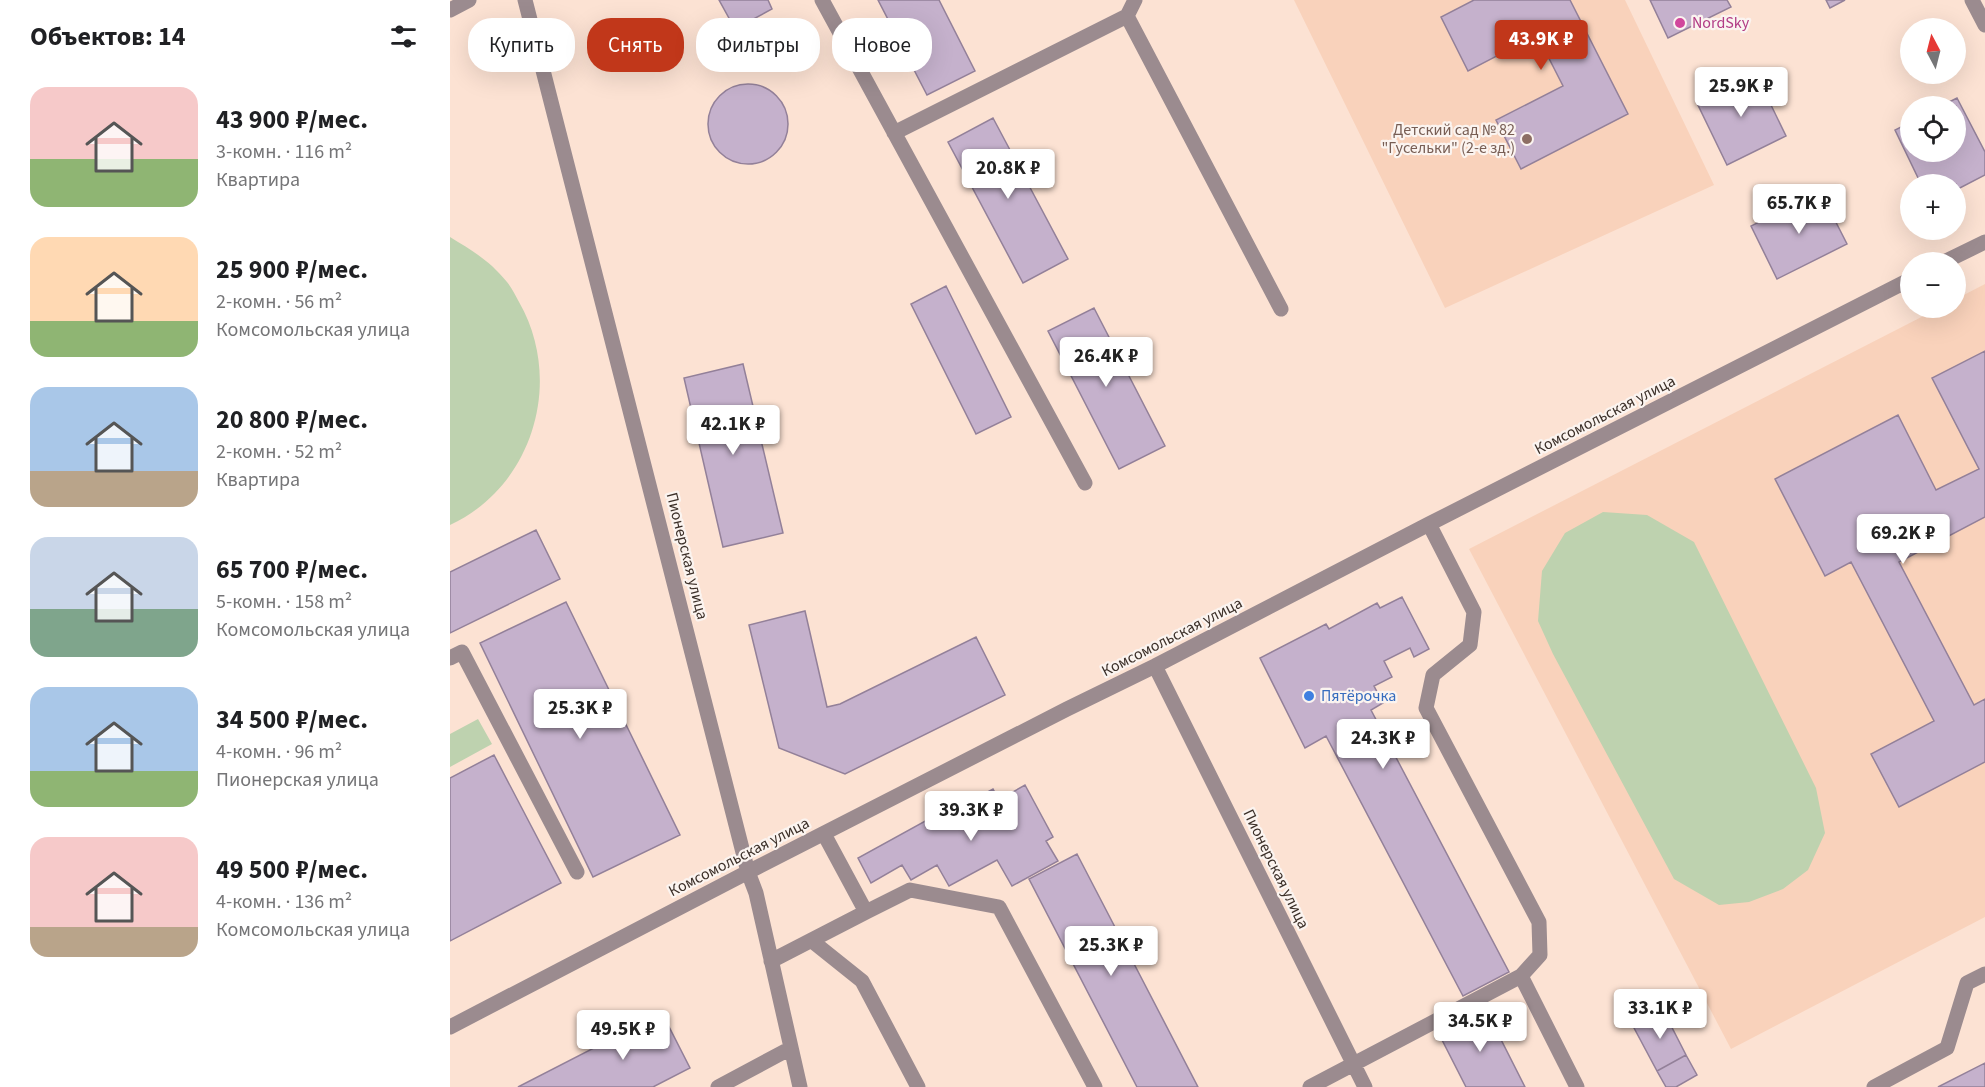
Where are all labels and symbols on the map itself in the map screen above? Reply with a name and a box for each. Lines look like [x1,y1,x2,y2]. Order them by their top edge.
place label: NordSky [1692,12,1750,34]
marker: NordSky [1673,16,1687,30]
north arrow [1900,18,1966,84]
pin: 43.9K ₽ [1486,20,1596,71]
pin: 25.9K ₽ [1686,67,1796,118]
place label: Детский сад № 82 "Гусельки" (2-е зд.) [1381,119,1515,159]
marker: Детский сад № 82 "Гусельки" (2-е зд.) [1520,132,1534,146]
pin: 20.8K ₽ [953,149,1063,200]
pin: 65.7K ₽ [1744,184,1854,235]
pin: 26.4K ₽ [1051,337,1161,388]
street label: Комсомольская улица [1531,370,1679,460]
pin: 42.1K ₽ [678,405,788,456]
street label: Пионерская улица [661,490,713,622]
pin: 69.2K ₽ [1848,514,1958,565]
street label: Комсомольская улица [1098,592,1246,682]
place label: Пятёрочка [1321,685,1396,707]
pin: 25.3K ₽ [525,689,635,740]
marker: Пятёрочка [1302,689,1316,703]
pin: 24.3K ₽ [1328,719,1438,770]
pin: 39.3K ₽ [916,791,1026,842]
street label: Пионерская улица [1238,806,1314,932]
street label: Комсомольская улица [665,812,813,902]
pin: 25.3K ₽ [1056,926,1166,977]
pin: 33.1K ₽ [1605,989,1715,1040]
pin: 34.5K ₽ [1425,1002,1535,1053]
pin: 49.5K ₽ [568,1010,678,1061]

